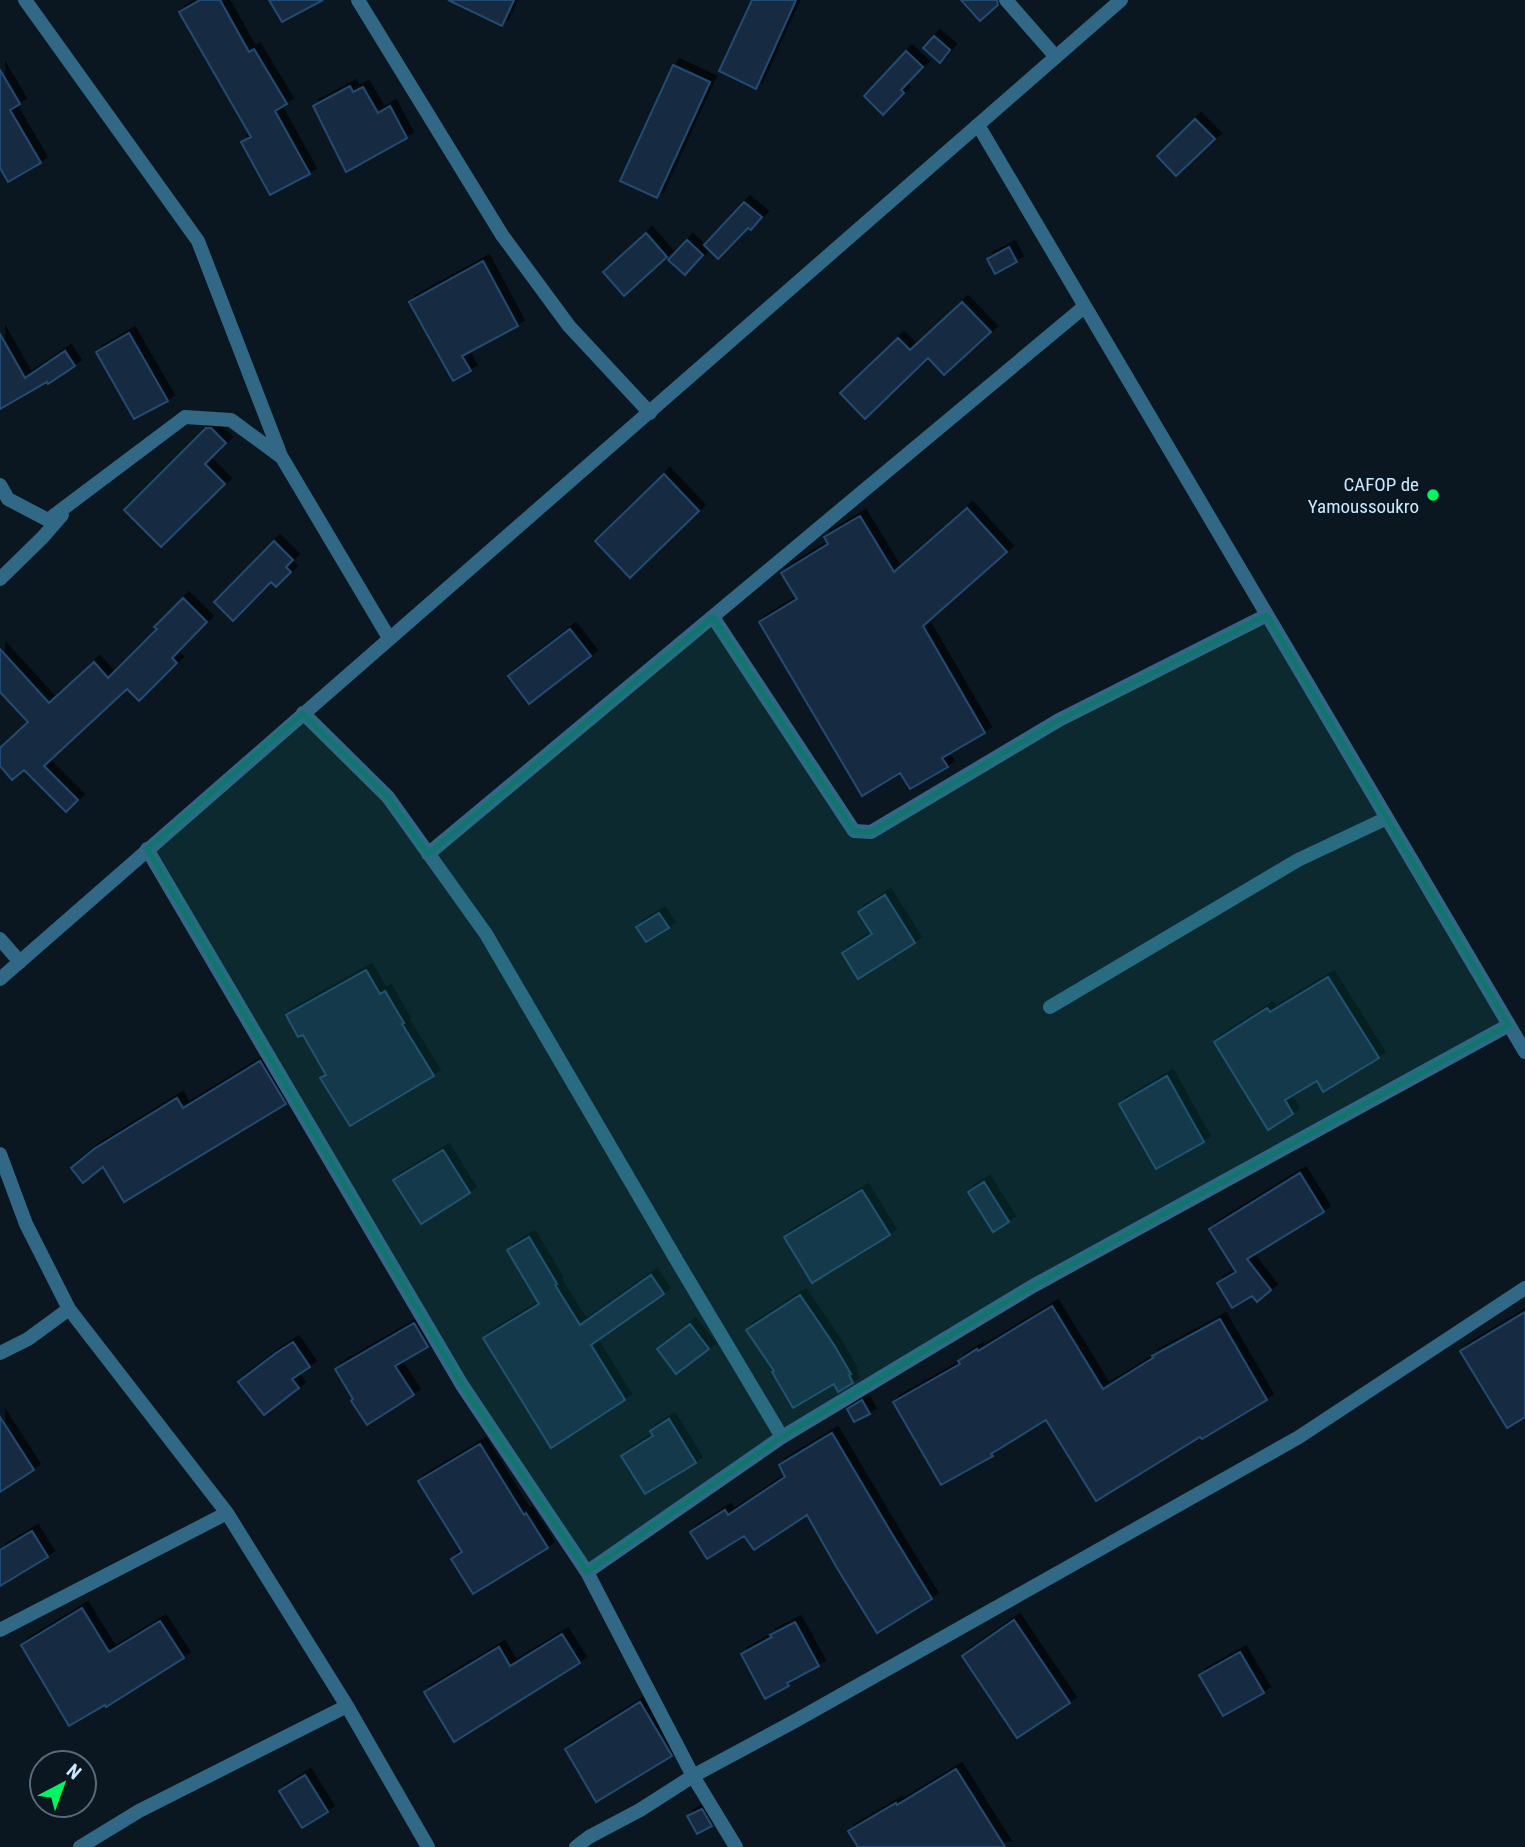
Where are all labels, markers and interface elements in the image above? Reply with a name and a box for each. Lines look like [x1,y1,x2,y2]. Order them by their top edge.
place label: CAFOP de Yamoussoukro [1308,473,1419,518]
marker: CAFOP de Yamoussoukro [1425,487,1441,503]
north arrow [28,1749,98,1819]
text: N [62,1759,86,1784]

